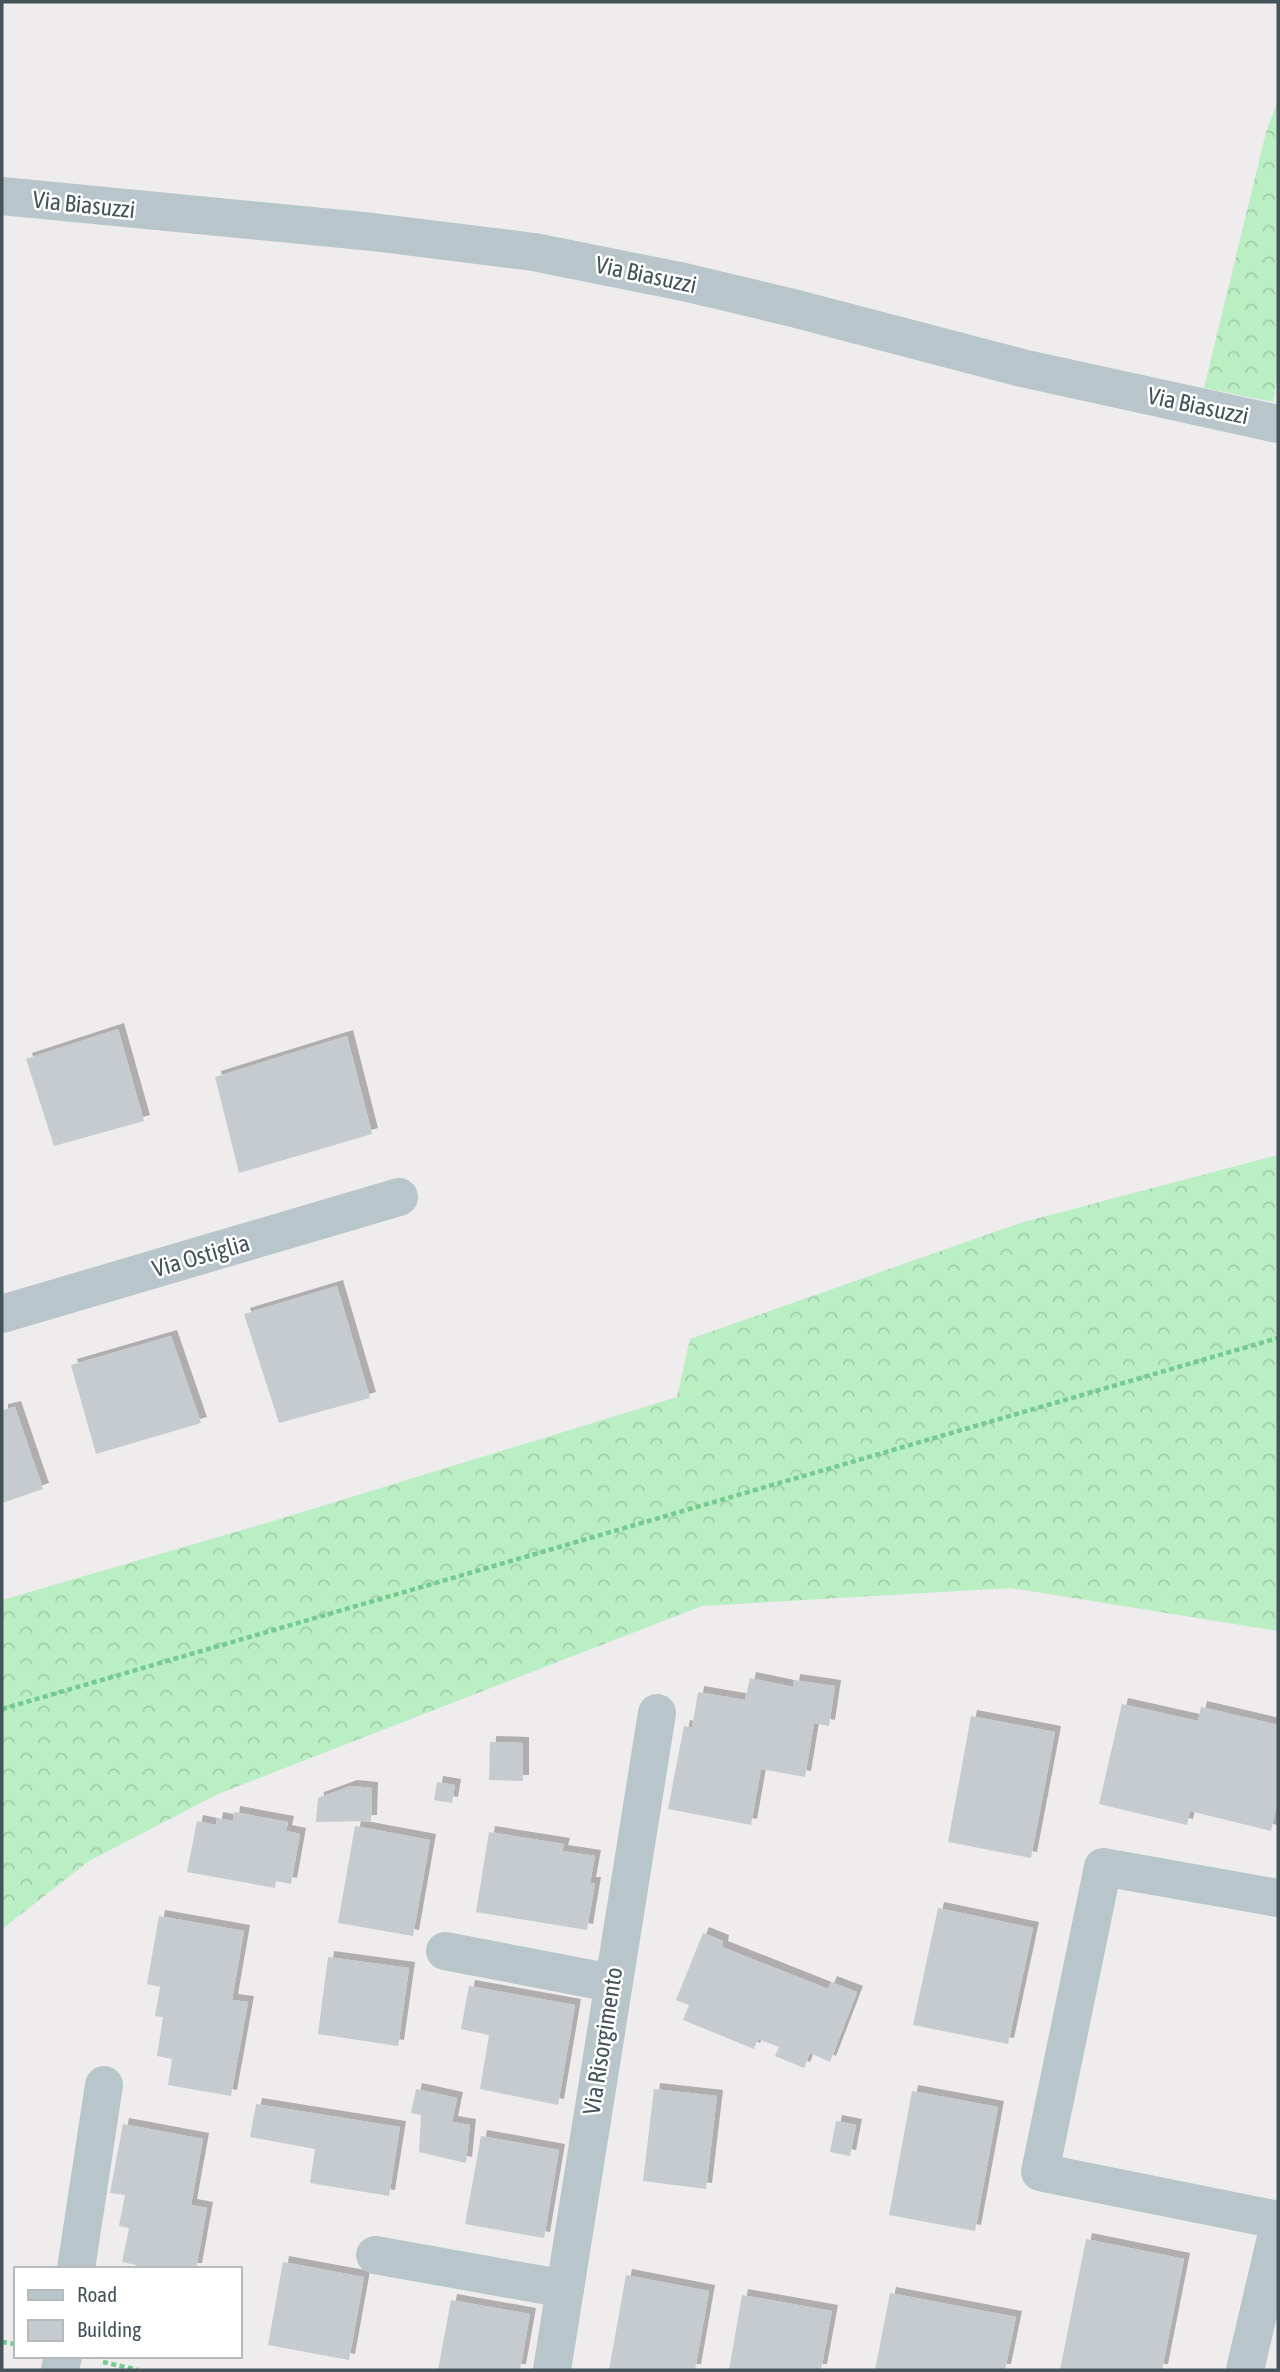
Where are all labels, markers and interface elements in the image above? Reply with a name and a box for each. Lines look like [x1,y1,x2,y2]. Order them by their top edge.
street label: Via Biasuzzi [32,186,137,223]
street label: Via Biasuzzi [593,251,699,298]
street label: Via Biasuzzi [1145,382,1251,429]
street label: Via Ostiglia [149,1229,253,1282]
street label: Via Risorgimento [578,1965,627,2117]
legend [14,2267,242,2358]
text: Road [77,2282,117,2306]
text: Building [77,2317,141,2341]

